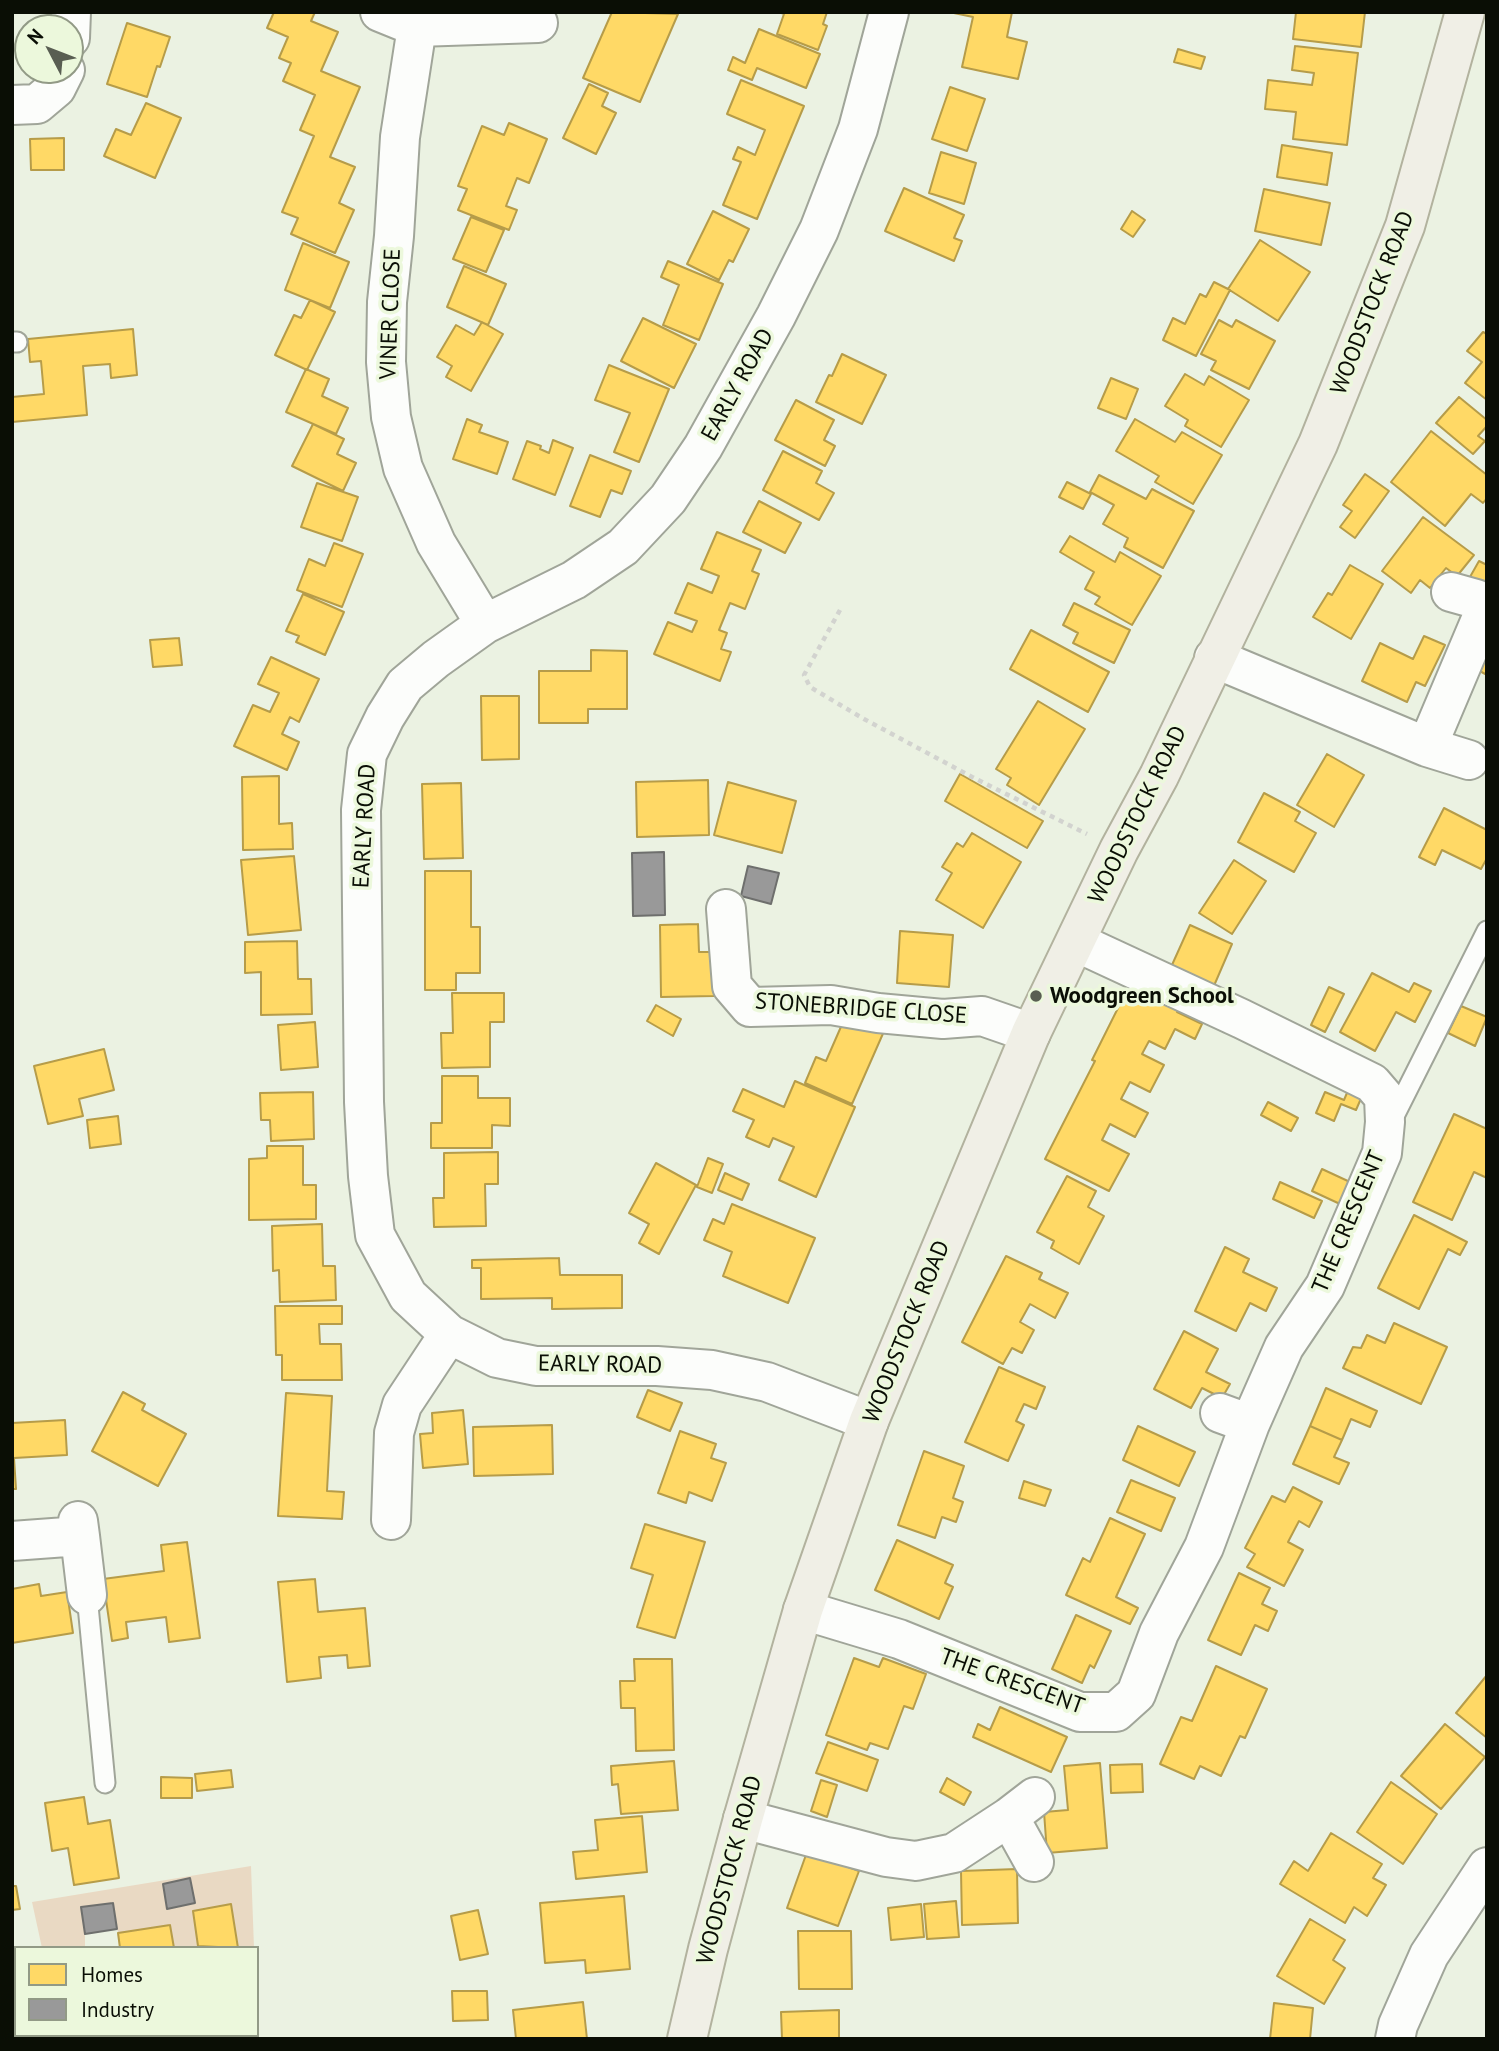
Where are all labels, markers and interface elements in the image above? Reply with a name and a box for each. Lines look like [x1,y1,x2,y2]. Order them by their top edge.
north arrow [14,14,84,84]
text: N [22,24,48,49]
street label: WOODSTOCK ROAD [1325,207,1421,399]
street label: VINER CLOSE [375,248,407,380]
street label: EARLY ROAD [696,324,780,446]
street label: WOODSTOCK ROAD [1083,722,1193,908]
street label: EARLY ROAD [348,763,382,889]
place label: Woodgreen School [1050,982,1234,1010]
street label: STONEBRIDGE CLOSE [754,988,968,1030]
marker: Woodgreen School [1028,988,1044,1004]
street label: THE CRESCENT [1307,1147,1391,1297]
street label: WOODSTOCK ROAD [858,1237,956,1427]
street label: EARLY ROAD [538,1350,662,1380]
street label: THE CRESCENT [936,1643,1088,1721]
street label: WOODSTOCK ROAD [692,1773,768,1967]
legend [14,1946,259,2037]
text: Homes [81,1961,143,1988]
text: Industry [81,1996,154,2023]

